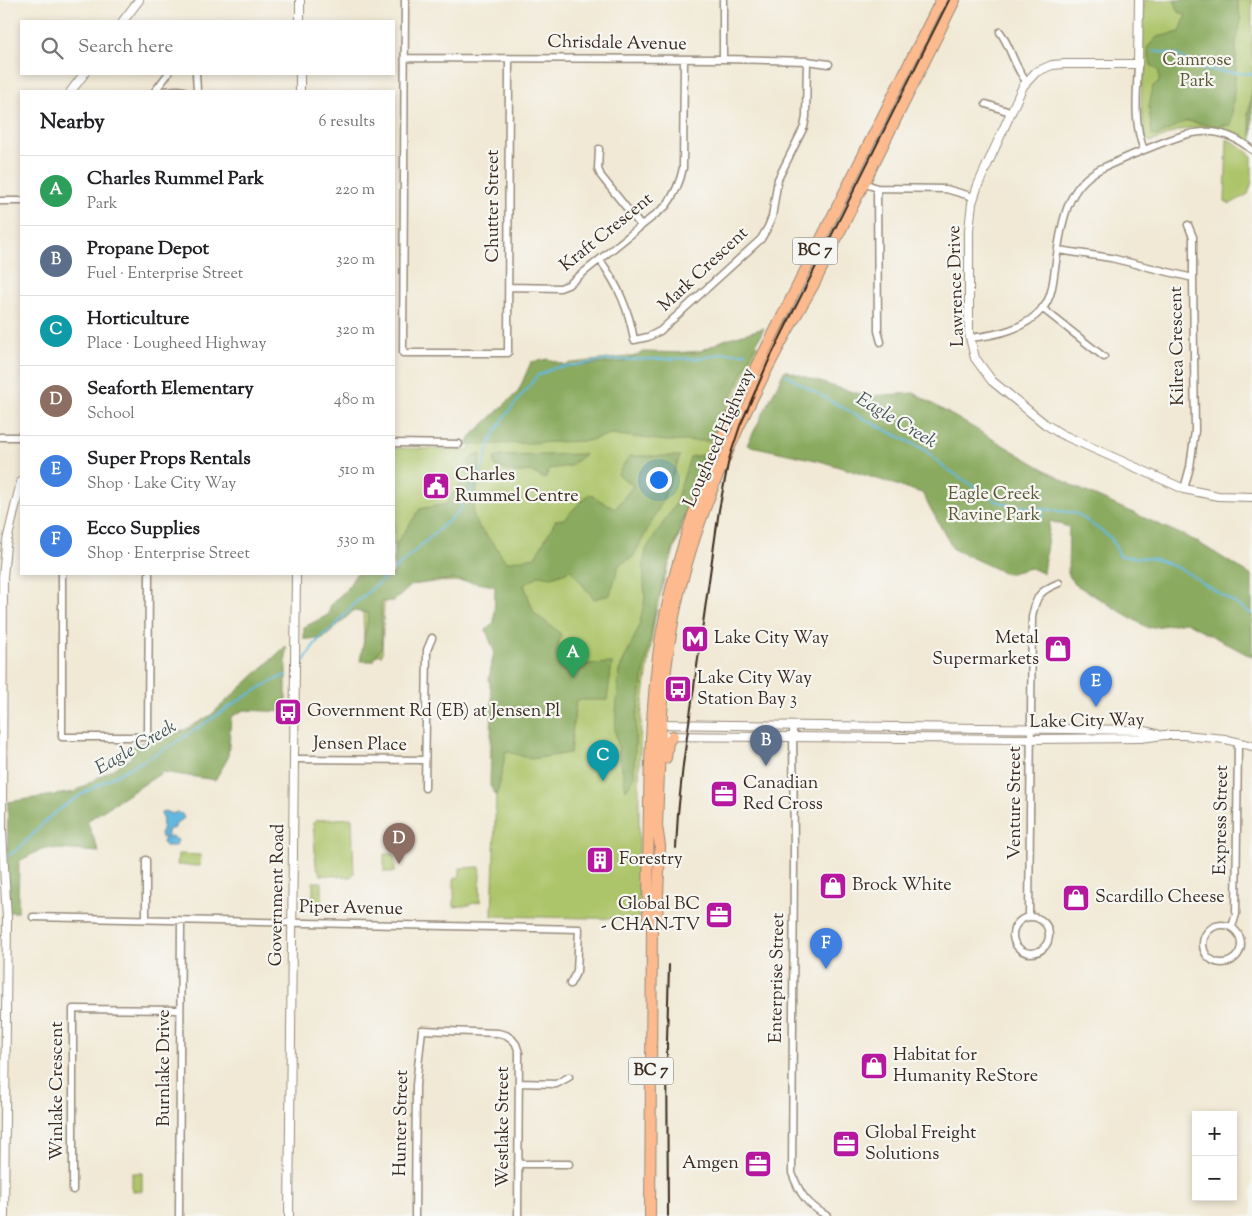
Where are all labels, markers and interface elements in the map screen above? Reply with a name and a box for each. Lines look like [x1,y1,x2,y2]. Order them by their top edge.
search box [20,20,395,75]
street label: Chrisdale Avenue [547,30,687,58]
icon: search [38,34,66,62]
text: Search here [78,34,173,61]
park label: Camrose Park [1162,48,1232,95]
text: Nearby [40,108,105,138]
text: 6 results [319,111,375,134]
street label: Chutter Street [481,149,507,263]
text: Charles Rummel Park [87,166,264,193]
text: A [50,179,63,202]
text: 220 m [335,179,375,202]
street label: Kraft Crescent [555,187,659,279]
text: Park [87,193,118,216]
street label: Mark Crescent [653,221,755,319]
street label: Lawrence Drive [942,225,972,347]
text: Propane Depot [87,236,209,263]
road number: BC 7 [792,238,838,264]
text: B [51,249,61,272]
text: 320 m [336,249,375,272]
text: Fuel · Enterprise Street [87,263,243,286]
street label: Kilrea Crescent [1164,286,1192,406]
text: Horticulture [87,306,189,333]
text: C [50,319,62,342]
text: 320 m [336,319,375,342]
text: Place · Lougheed Highway [87,333,266,356]
street label: Lougheed Highway [678,364,762,512]
text: Seaforth Elementary [87,376,254,403]
water label: Eagle Creek [850,386,942,456]
text: D [50,389,62,412]
text: 480 m [334,389,375,412]
text: School [87,403,135,426]
text: Super Props Rentals [87,446,251,473]
text: E [51,459,61,482]
text: 510 m [339,459,375,482]
place label: Charles Rummel Centre [455,463,579,510]
your location [646,467,672,493]
public building icon: Charles Rummel Centre [421,471,451,501]
text: Shop · Lake City Way [87,473,236,496]
park label: Eagle Creek Ravine Park [948,482,1040,529]
text: Ecco Supplies [87,516,200,543]
text: F [52,529,60,552]
text: 530 m [338,529,375,552]
text: Shop · Enterprise Street [87,543,250,566]
metro station icon: Lake City Way [680,624,710,654]
place label: Lake City Way [714,626,829,652]
place label: Metal Supermarkets [932,626,1039,673]
shop icon: Metal Supermarkets [1043,634,1073,664]
pin: A [557,637,589,678]
place label: Lake City Way Station Bay 3 [697,666,812,713]
pin: E [1080,666,1112,707]
bus stop icon: Lake City Way Station Bay 3 [663,674,693,704]
bus stop icon: Government Rd (EB) at Jensen Pl [273,697,303,727]
place label: Government Rd (EB) at Jensen Pl [307,699,560,725]
street label: Lake City Way [1029,708,1145,736]
water label: Eagle Creek [90,714,182,782]
pin: B [750,725,782,766]
street label: Jensen Place [312,731,407,759]
pin: C [587,740,619,781]
street label: Venture Street [1003,746,1029,860]
street label: Express Street [1208,765,1236,875]
place label: Canadian Red Cross [743,771,823,818]
office icon: Canadian Red Cross [709,779,739,809]
street label: Government Road [264,823,292,967]
pin: D [383,823,415,864]
building icon: Forestry [585,845,615,875]
place label: Forestry [619,847,683,873]
shop icon: Brock White [818,871,848,901]
place label: Brock White [852,873,952,899]
shop icon: Scardillo Cheese [1061,883,1091,913]
place label: Scardillo Cheese [1095,885,1225,911]
place label: Global BC - CHAN-TV [601,892,700,939]
street label: Piper Avenue [299,895,403,923]
office icon: Global BC - CHAN-TV [704,900,734,930]
street label: Enterprise Street [764,913,792,1043]
pin: F [810,928,842,969]
street label: Burnlake Drive [152,1009,178,1127]
street label: Winlake Crescent [45,1021,71,1161]
place label: Habitat for Humanity ReStore [893,1043,1038,1090]
shop icon: Habitat for Humanity ReStore [859,1051,889,1081]
road number: BC 7 [628,1058,674,1084]
street label: Westlake Street [491,1066,517,1188]
street label: Hunter Street [388,1069,416,1177]
map controls [1192,1111,1237,1201]
button: + [1192,1111,1237,1156]
place label: Global Freight Solutions [865,1121,976,1168]
office icon: Global Freight Solutions [831,1129,861,1159]
office icon: Amgen [743,1149,773,1179]
place label: Amgen [682,1151,739,1177]
button: − [1192,1156,1237,1201]

